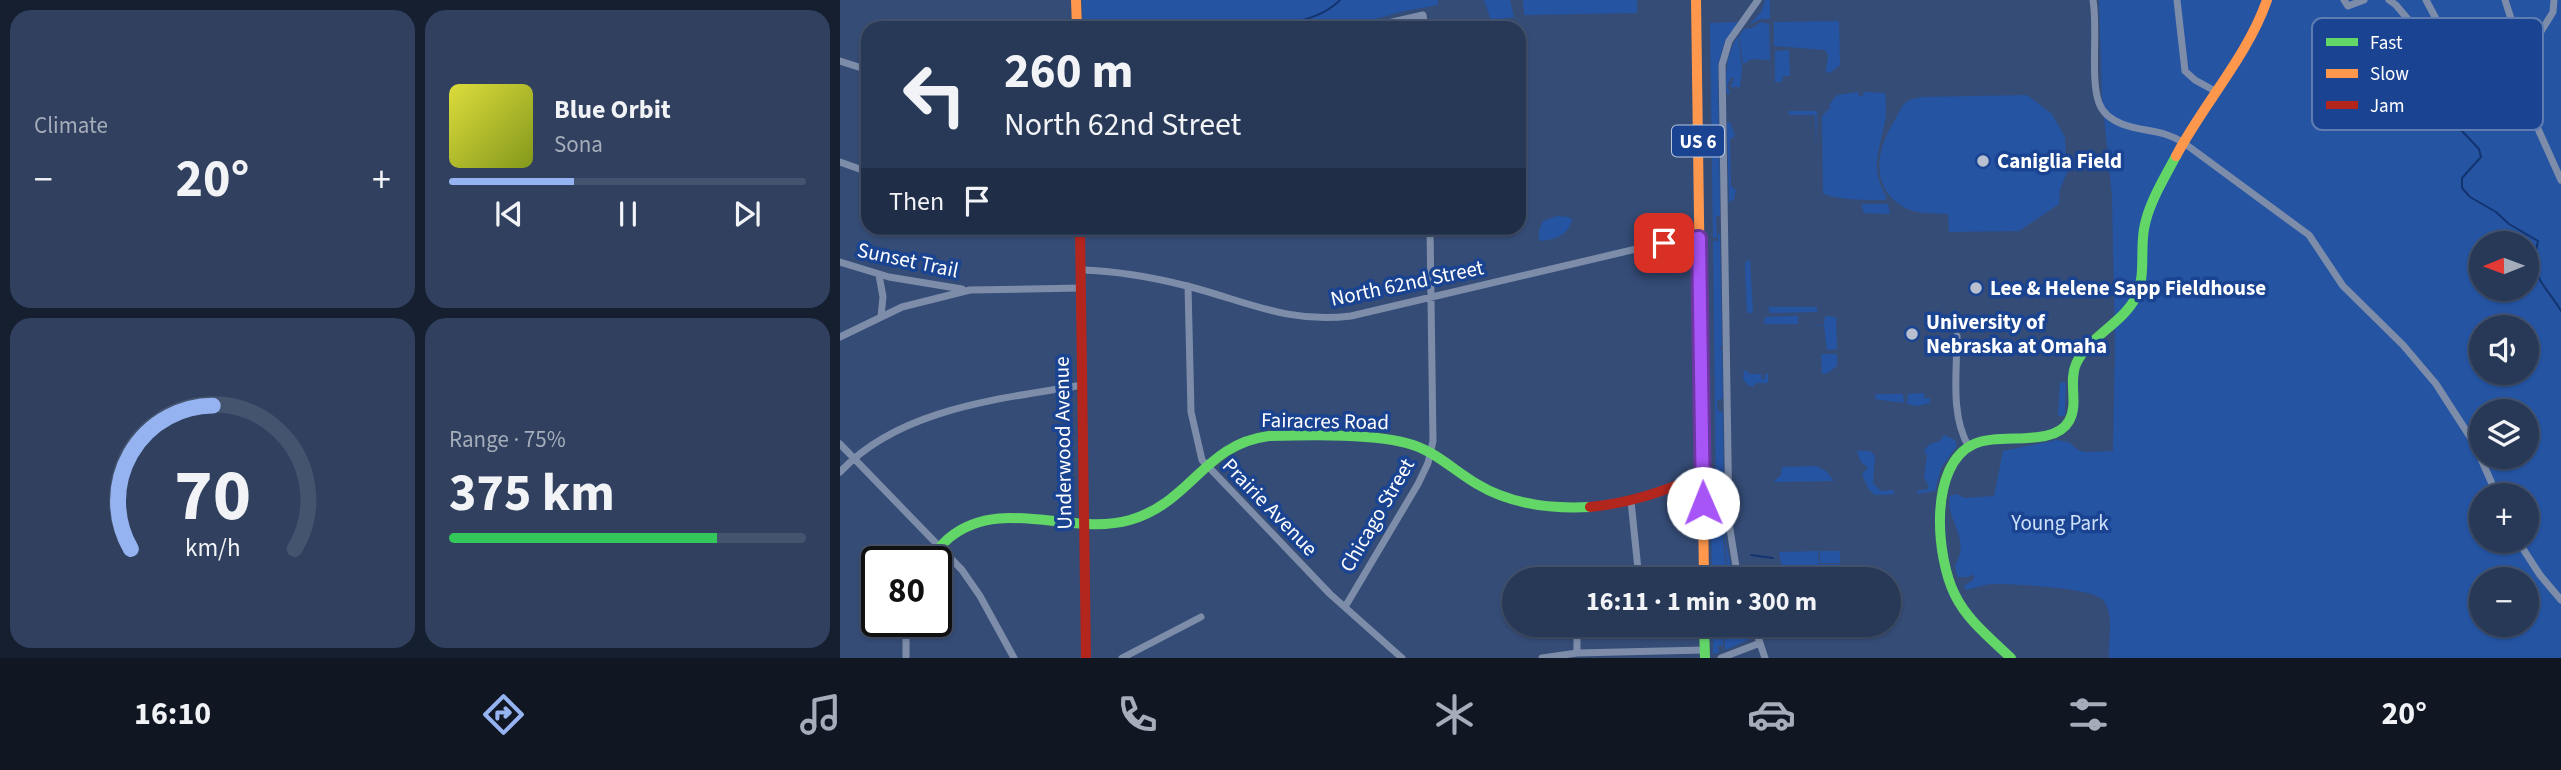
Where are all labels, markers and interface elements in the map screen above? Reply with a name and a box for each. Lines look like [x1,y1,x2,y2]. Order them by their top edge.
legend [2312,18,2543,130]
text: Fast [2370,30,2403,57]
text: 260 m [1004,37,1133,107]
icon: left [889,49,980,140]
text: Slow [2370,61,2409,88]
text: Blue Orbit [554,91,671,128]
text: Jam [2370,93,2404,120]
text: North 62nd Street [1004,102,1241,148]
text: Climate [34,109,108,142]
road number: US 6 [1672,125,1724,156]
text: Sona [554,128,603,161]
text: 20° [176,143,249,217]
place label: Caniglia Field [1997,146,2122,176]
text: − [34,153,53,207]
text: + [372,153,391,207]
marker: Caniglia Field [1975,153,1991,169]
icon: arrive [958,182,996,220]
text: Then [889,183,944,220]
icon: previous [490,195,528,233]
icon: pause [609,195,647,233]
icon: next [728,195,766,233]
pin [1634,213,1694,273]
icon: arrive [1645,224,1683,262]
north arrow [2469,231,2539,301]
map controls [2469,231,2539,637]
street label: Sunset Trail [855,235,961,285]
street label: North 62nd Street [1328,252,1486,314]
place label: Lee & Helene Sapp Fieldhouse [1990,273,2266,303]
marker: Lee & Helene Sapp Fieldhouse [1968,280,1984,296]
place label: University of Nebraska at Omaha [1926,307,2107,361]
button: sound [2469,315,2539,385]
marker: University of Nebraska at Omaha [1904,326,1920,342]
street label: Underwood Avenue [1046,356,1080,530]
button: layers [2469,399,2539,469]
street label: Fairacres Road [1261,405,1389,437]
text: Range · 75% [449,423,566,456]
text: 70 [174,444,251,548]
street label: Prairie Avenue [1215,451,1325,563]
street label: Chicago Street [1332,452,1422,578]
text: 375 km [449,457,615,531]
position arrow [1666,466,1740,540]
button: + [2469,483,2539,553]
park label: Young Park [2010,508,2109,538]
text: km/h [185,530,240,566]
speed limit sign: 80 [861,546,952,637]
button: − [2469,567,2539,637]
text: 16:11 · 1 min · 300 m [1586,583,1817,620]
icon: directions [479,690,528,739]
icon: music [796,690,845,739]
icon: phone [1113,690,1162,739]
icon: climate [1430,690,1479,739]
icon: car [1747,690,1796,739]
icon: filters [2064,690,2113,739]
text: 16:10 [134,691,211,737]
text: 20° [2381,691,2427,737]

